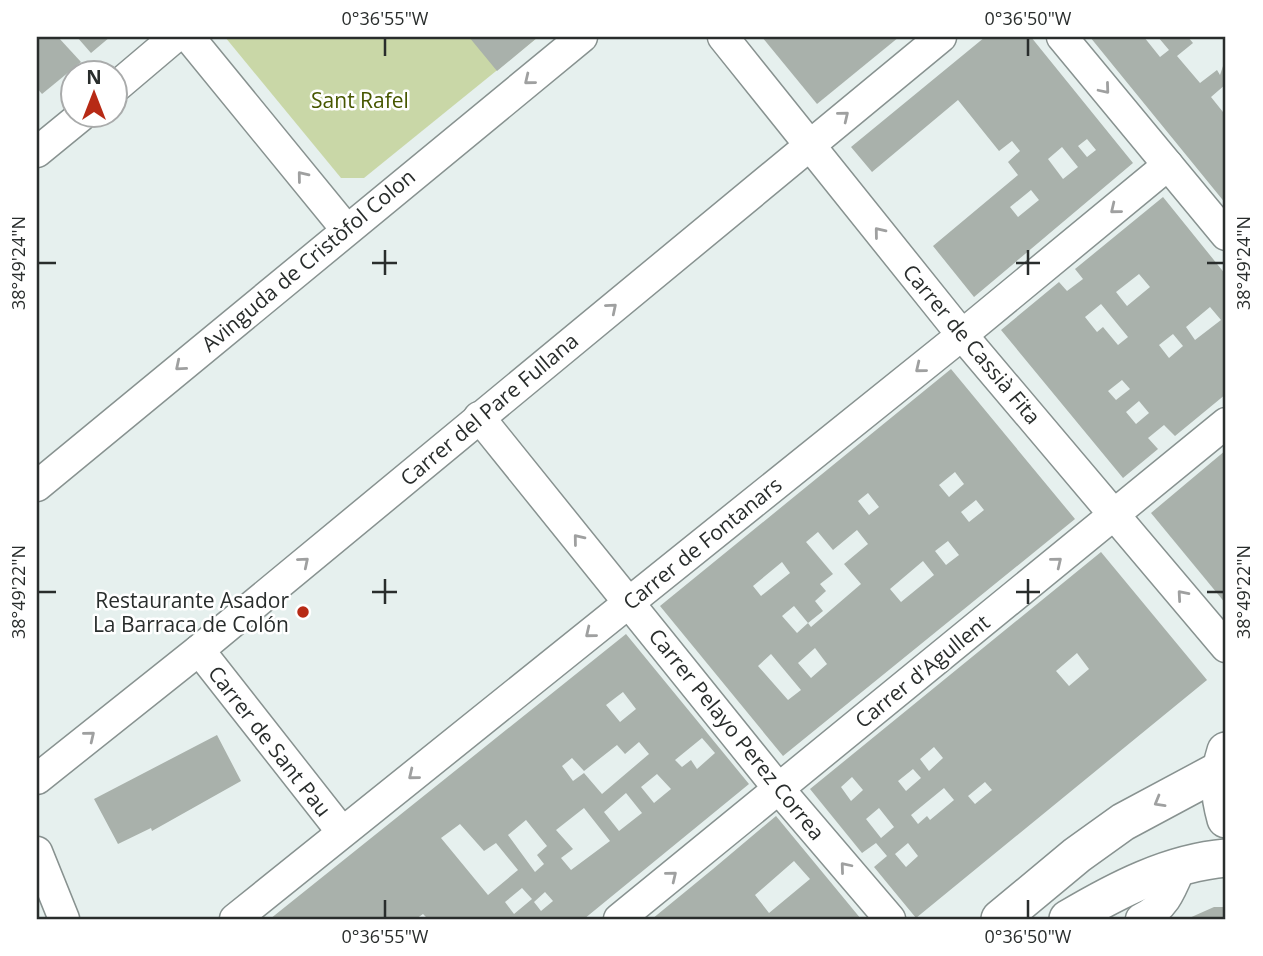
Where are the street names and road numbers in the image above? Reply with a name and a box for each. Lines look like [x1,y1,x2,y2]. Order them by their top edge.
street label: Avinguda de Cristòfol Colon [195,162,421,358]
street label: Carrer de Cassià Fita [897,258,1047,430]
street label: Carrer del Pare Fullana [394,326,584,492]
street label: Carrer de Fontanars [617,470,787,616]
street label: Carrer d'Agullent [849,608,995,734]
street label: Carrer Pelayo Perez Correa [643,622,831,846]
street label: Carrer de Sant Pau [202,660,338,822]

